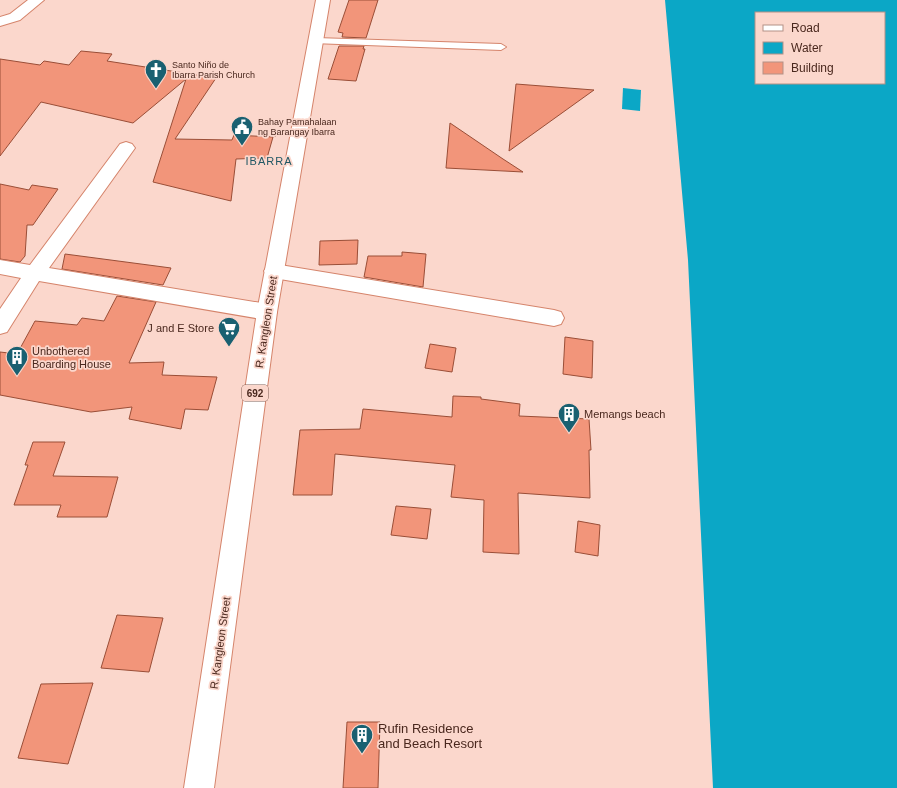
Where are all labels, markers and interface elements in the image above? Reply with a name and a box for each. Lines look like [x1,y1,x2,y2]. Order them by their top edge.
legend [755,12,885,84]
text: Road [791,21,820,35]
text: Water [791,41,823,55]
church icon: Santo Niño de Ibarra Parish Church [143,57,169,90]
place label: Santo Niño de Ibarra Parish Church [172,60,255,80]
text: Building [791,61,834,75]
public building icon: Bahay Pamahalaan ng Barangay Ibarra [229,114,255,147]
place label: Bahay Pamahalaan ng Barangay Ibarra [258,117,337,137]
district label: IBARRA [246,155,292,167]
street label: R. Kangleon Street [253,275,279,369]
supermarket icon: J and E Store [216,315,242,348]
place label: J and E Store [147,322,214,334]
building icon: Unbothered Boarding House [4,344,30,377]
place label: Unbothered Boarding House [32,345,111,370]
road number: 692 [242,385,268,401]
building icon: Memangs beach [556,401,582,434]
place label: Memangs beach [584,408,665,420]
street label: R. Kangleon Street [208,596,232,690]
place label: Rufin Residence and Beach Resort [378,721,482,751]
building icon: Rufin Residence and Beach Resort [349,722,375,755]

